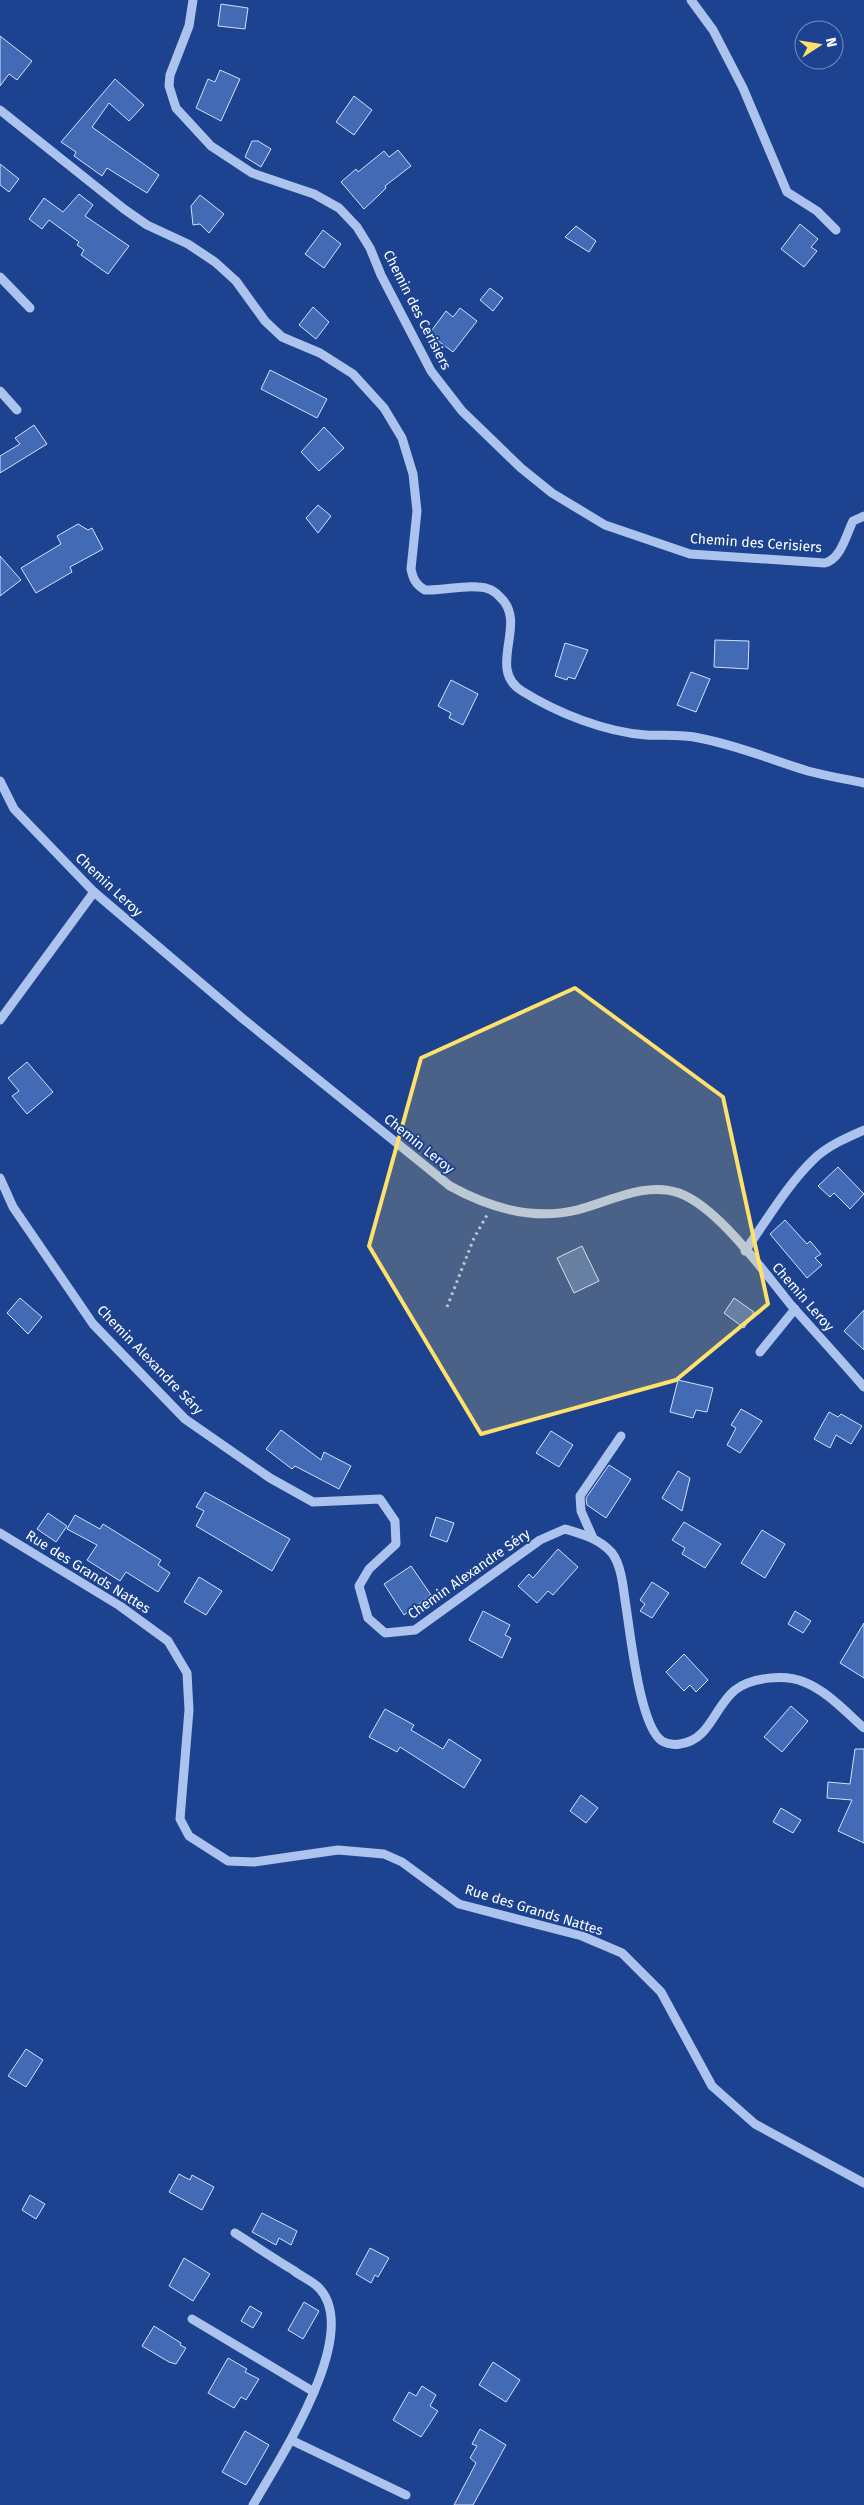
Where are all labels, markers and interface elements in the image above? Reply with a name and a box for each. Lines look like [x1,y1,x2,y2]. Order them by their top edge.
north arrow [794,20,844,70]
text: N [822,36,841,49]
street label: Chemin des Cerisiers [379,247,455,373]
street label: Chemin des Cerisiers [690,530,823,556]
street label: Chemin Leroy [72,850,146,920]
street label: Chemin Leroy [380,1110,458,1178]
street label: Chemin Leroy [768,1259,838,1335]
street label: Chemin Alexandre Séry [93,1302,207,1418]
street label: Chemin Alexandre Séry [404,1525,534,1623]
street label: Rue des Grands Nattes [23,1527,154,1618]
street label: Rue des Grands Nattes [463,1881,606,1939]

